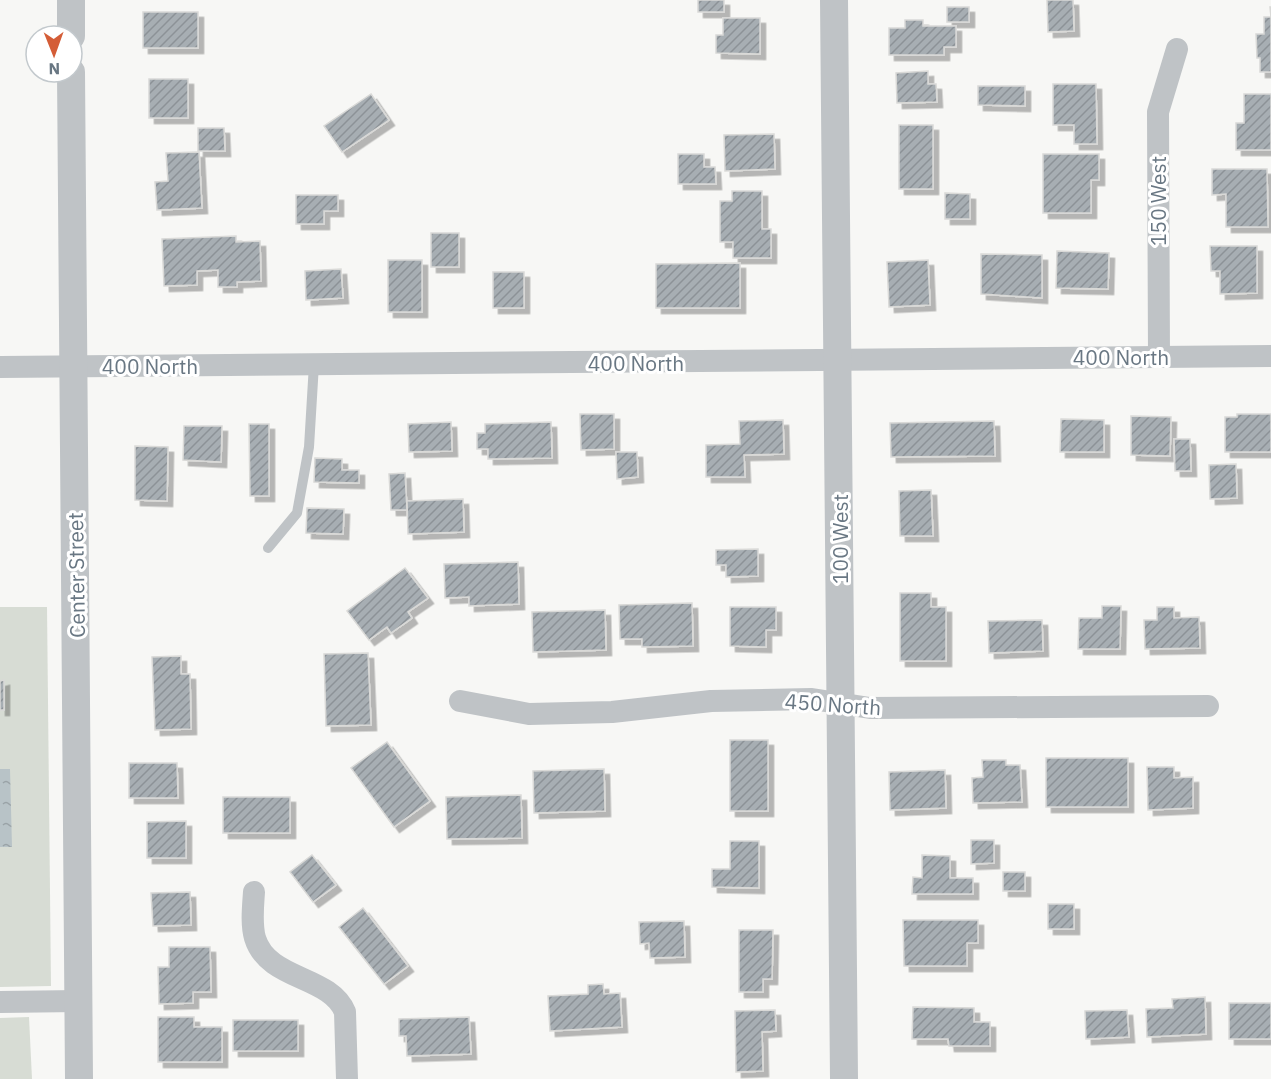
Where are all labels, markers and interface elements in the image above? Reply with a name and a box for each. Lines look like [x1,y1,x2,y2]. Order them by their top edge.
north arrow [24,24,84,84]
text: N [48,59,60,79]
street label: 150 West [1144,156,1172,246]
street label: 400 North [1073,343,1169,371]
street label: 400 North [588,349,684,377]
street label: 400 North [102,352,198,380]
street label: 100 West [826,494,854,584]
street label: Center Street [61,512,91,638]
street label: 450 North [784,687,882,721]

